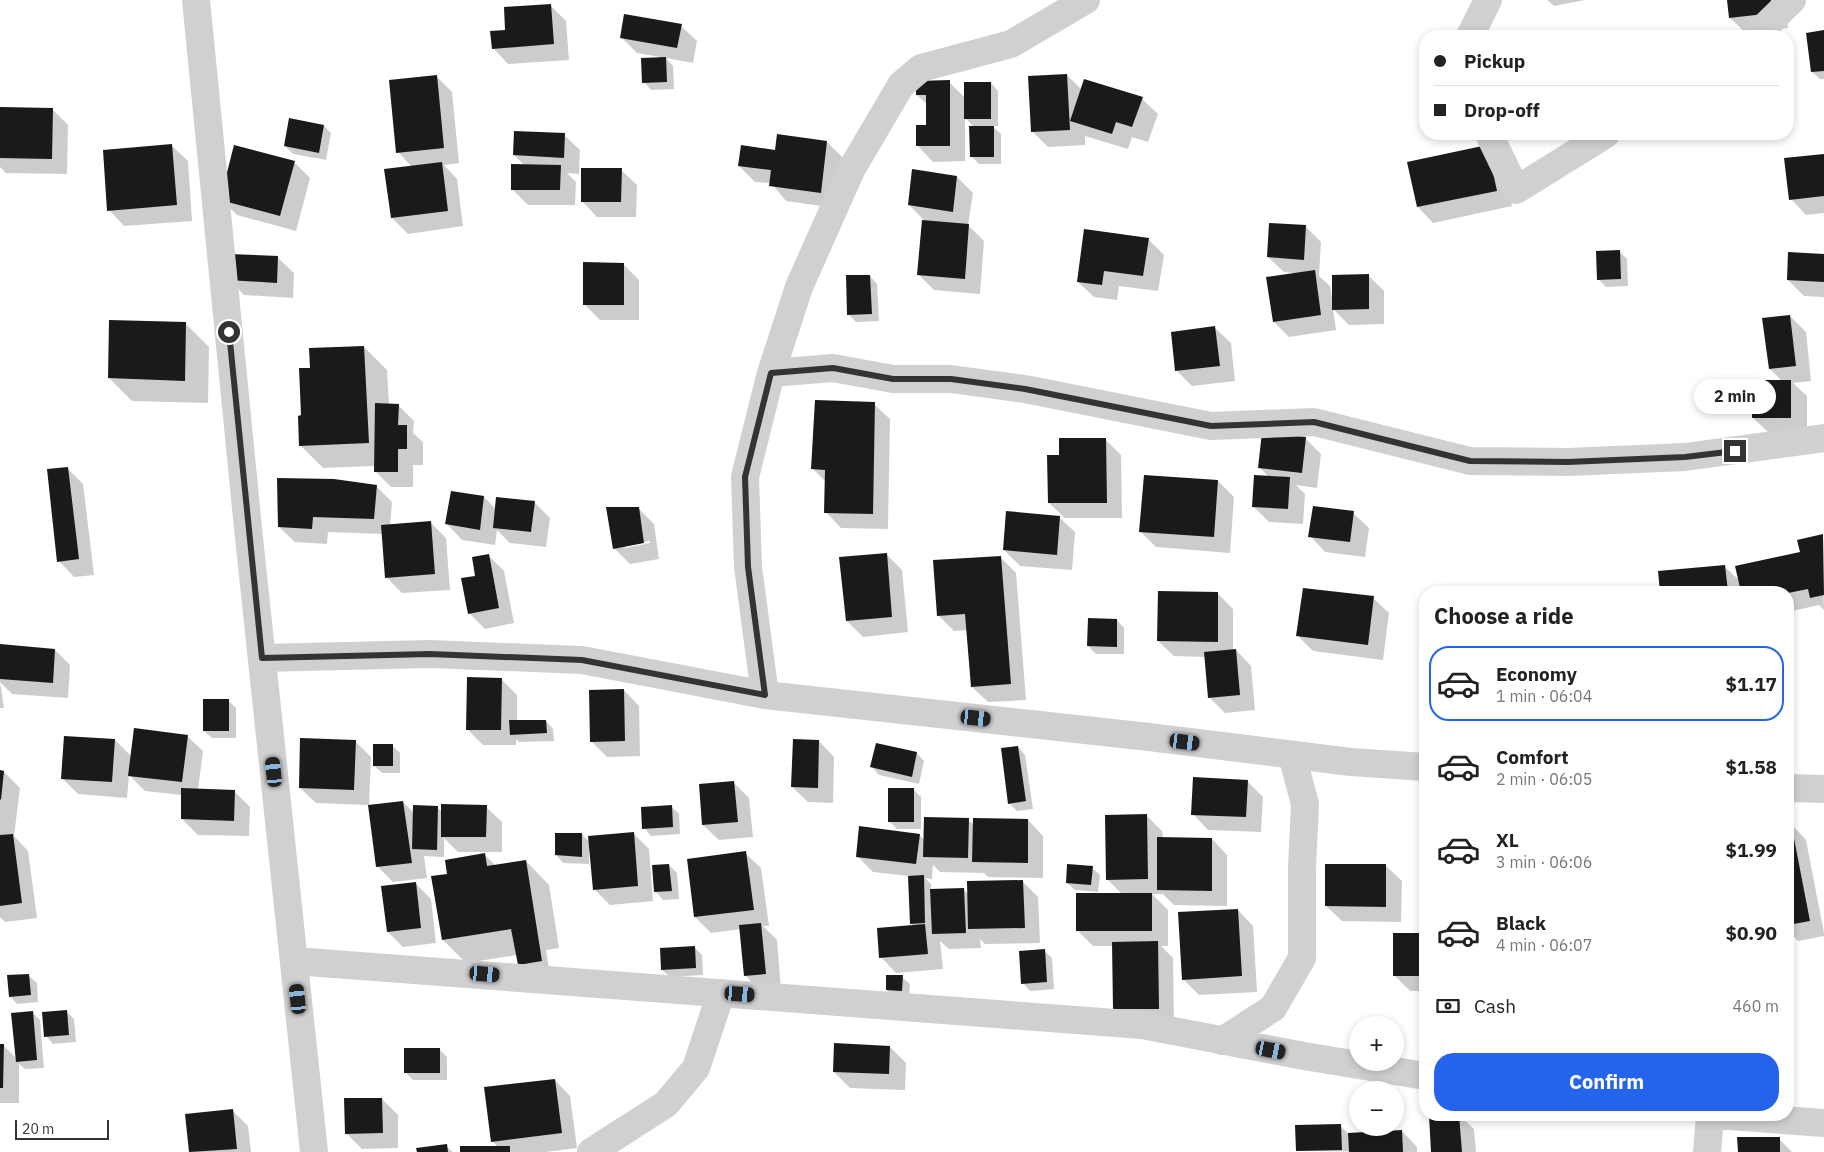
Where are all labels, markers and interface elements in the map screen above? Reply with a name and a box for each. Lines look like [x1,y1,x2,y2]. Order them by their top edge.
text: Pickup [1464,49,1525,73]
text: Drop-off [1464,98,1540,122]
route start [218,321,240,343]
callout: 2 min [1694,378,1776,414]
text: 2 min [1714,386,1756,406]
route end [1724,440,1746,462]
text: Choose a ride [1434,601,1574,630]
icon: car [1436,661,1481,706]
text: Economy [1496,662,1577,686]
text: $1.17 [1725,672,1777,696]
text: 1 min · 06:04 [1496,686,1592,706]
car [960,709,991,727]
car [1169,733,1200,751]
icon: car [1436,744,1481,789]
text: Comfort [1496,745,1569,769]
text: $1.58 [1725,755,1777,779]
car [264,756,283,788]
text: 2 min · 06:05 [1496,769,1592,789]
icon: car [1436,827,1481,872]
text: XL [1496,828,1519,852]
text: $1.99 [1725,838,1777,862]
text: 3 min · 06:06 [1496,852,1592,872]
icon: car [1436,910,1481,955]
text: Black [1496,911,1546,935]
text: $0.90 [1725,921,1777,945]
text: 4 min · 06:07 [1496,935,1592,955]
car [469,965,500,983]
car [288,983,307,1015]
car [724,985,755,1003]
icon: cash [1434,992,1462,1020]
text: Cash [1474,994,1516,1018]
text: 460 m [1732,996,1779,1016]
map controls [1349,1016,1404,1136]
button: + [1349,1016,1404,1071]
car [1254,1040,1287,1060]
button: Confirm [1434,1053,1779,1111]
button: − [1349,1081,1404,1136]
scale bar [15,1117,109,1140]
text: 20 m [22,1120,54,1138]

